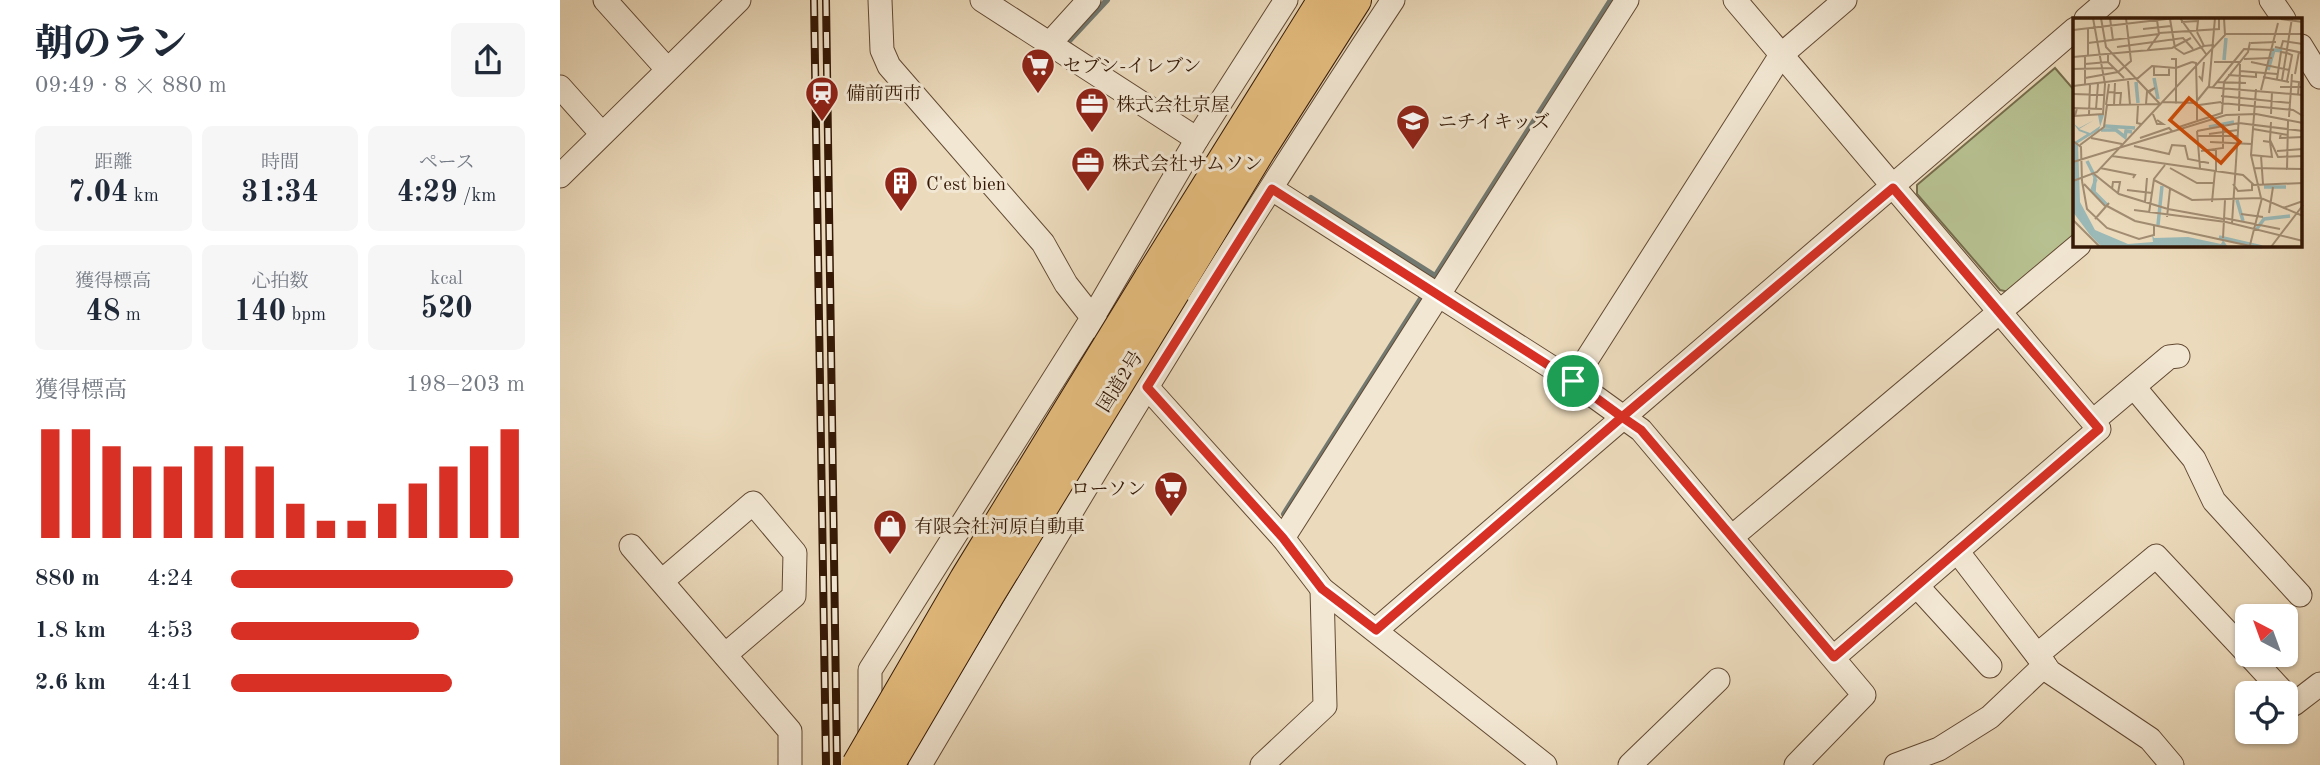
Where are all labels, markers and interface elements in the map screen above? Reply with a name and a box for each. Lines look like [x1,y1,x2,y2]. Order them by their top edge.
inset map [2073,18,2302,247]
button: share [451,23,525,97]
text: 朝のラン [35,27,187,65]
supermarket icon: セブン-イレブン [1019,46,1057,95]
place label: セブン-イレブン [1063,56,1202,77]
text: 09:49 · 8 × 880 m [35,74,227,97]
station icon: 備前西市 [803,74,841,123]
place label: 備前西市 [846,84,922,105]
office icon: 株式会社京屋 [1073,85,1111,134]
place label: 株式会社京屋 [1116,94,1230,116]
school or university icon: ニチイキッズ [1394,102,1432,151]
place label: ニチイキッズ [1438,112,1550,133]
office icon: 株式会社サムソン [1069,144,1107,193]
place label: 株式会社サムソン [1112,153,1263,175]
text: 距離 [94,154,132,173]
text: 時間 [261,154,299,173]
text: ペース [419,154,475,173]
building icon: C'est bien [882,164,920,213]
place label: C'est bien [926,176,1006,195]
text: 7.04 [68,178,128,208]
text: 31:34 [241,178,319,208]
text: 4:29 [397,178,458,208]
text: km [128,187,159,206]
text: /km [458,187,496,206]
text: kcal [430,270,463,289]
text: 獲得標高 [75,273,151,292]
text: 心拍数 [251,273,309,292]
text: 520 [421,294,473,324]
text: 48 [86,297,121,327]
text: 140 [234,297,286,327]
text: m [121,306,141,325]
text: bpm [286,306,326,325]
street label: 国道2号 [1093,347,1147,416]
pin [1543,351,1603,411]
icon: arrive [1554,362,1592,400]
text: 198–203 m [406,373,525,396]
text: 獲得標高 [35,379,127,402]
supermarket icon: ローソン [1152,469,1190,518]
place label: ローソン [1071,481,1146,500]
shop icon: 有限会社河原自動車 [871,507,909,556]
place label: 有限会社河原自動車 [914,516,1085,538]
text: 880 m [35,567,100,590]
text: 4:24 [147,567,193,590]
north arrow [2235,604,2298,667]
map controls [2235,604,2298,744]
text: 1.8 km [35,619,106,642]
text: 4:53 [147,619,193,642]
text: 2.6 km [35,671,106,694]
text: 4:41 [147,671,193,694]
button: locate [2235,681,2298,744]

